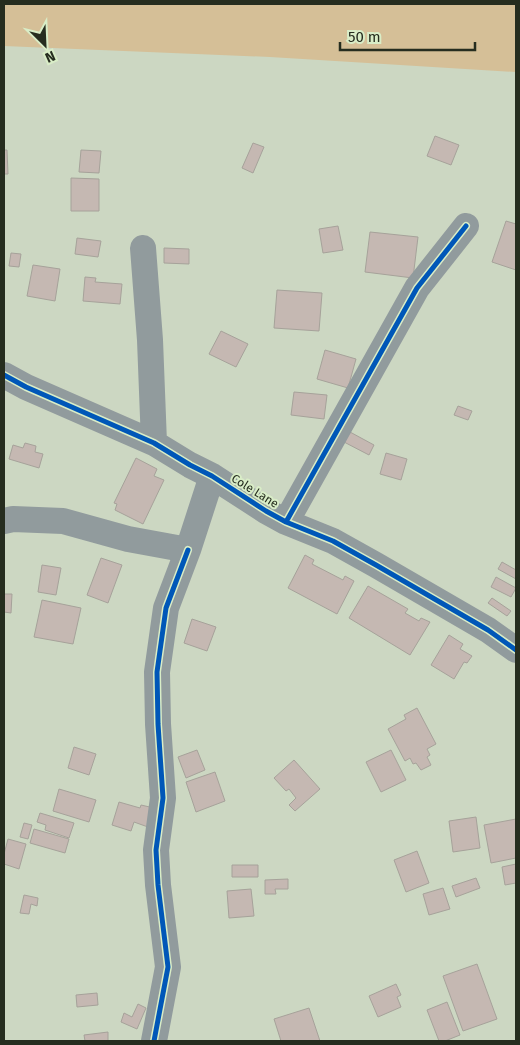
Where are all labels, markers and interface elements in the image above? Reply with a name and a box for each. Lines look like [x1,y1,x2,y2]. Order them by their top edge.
north arrow [20,20,70,70]
scale bar [340,20,475,52]
text: 50 m [348,28,381,46]
text: N [42,47,58,66]
street label: Cole Lane [229,471,281,511]

